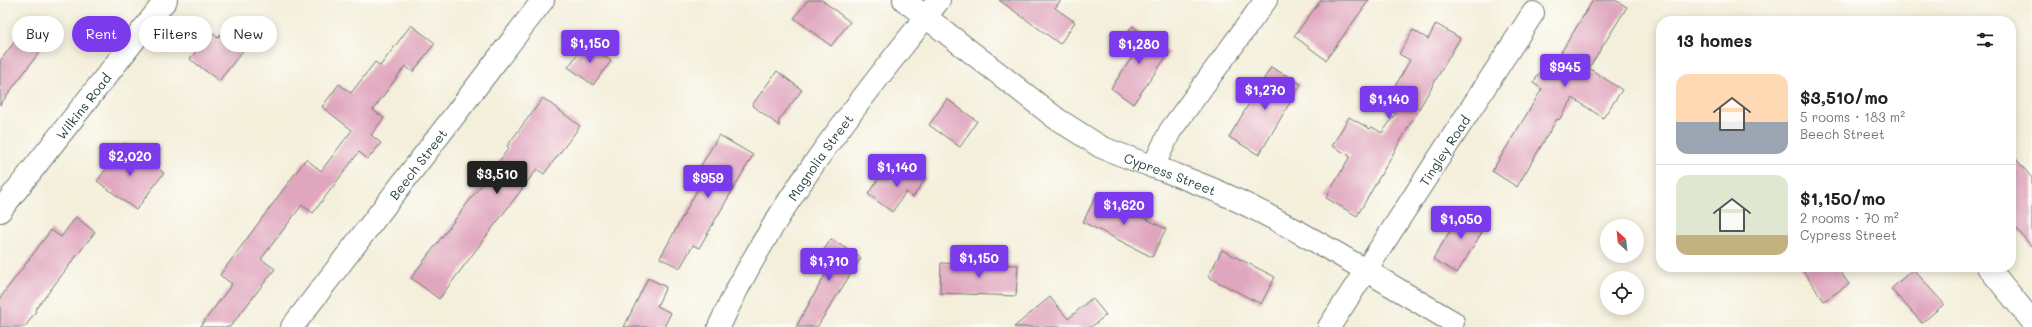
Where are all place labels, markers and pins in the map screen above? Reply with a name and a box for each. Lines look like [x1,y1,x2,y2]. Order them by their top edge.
pin: $1,150 [557,30,623,64]
pin: $1,280 [1106,31,1172,65]
pin: $945 [1541,54,1589,88]
pin: $1,270 [1232,77,1298,111]
pin: $1,140 [1356,86,1422,120]
pin: $2,020 [97,143,163,177]
pin: $1,140 [864,154,930,188]
pin: $3,510 [464,161,530,195]
pin: $959 [684,165,732,199]
pin: $1,620 [1091,192,1157,226]
pin: $1,050 [1428,206,1494,240]
pin: $1,150 [946,245,1012,279]
pin: $1,710 [796,248,862,282]

